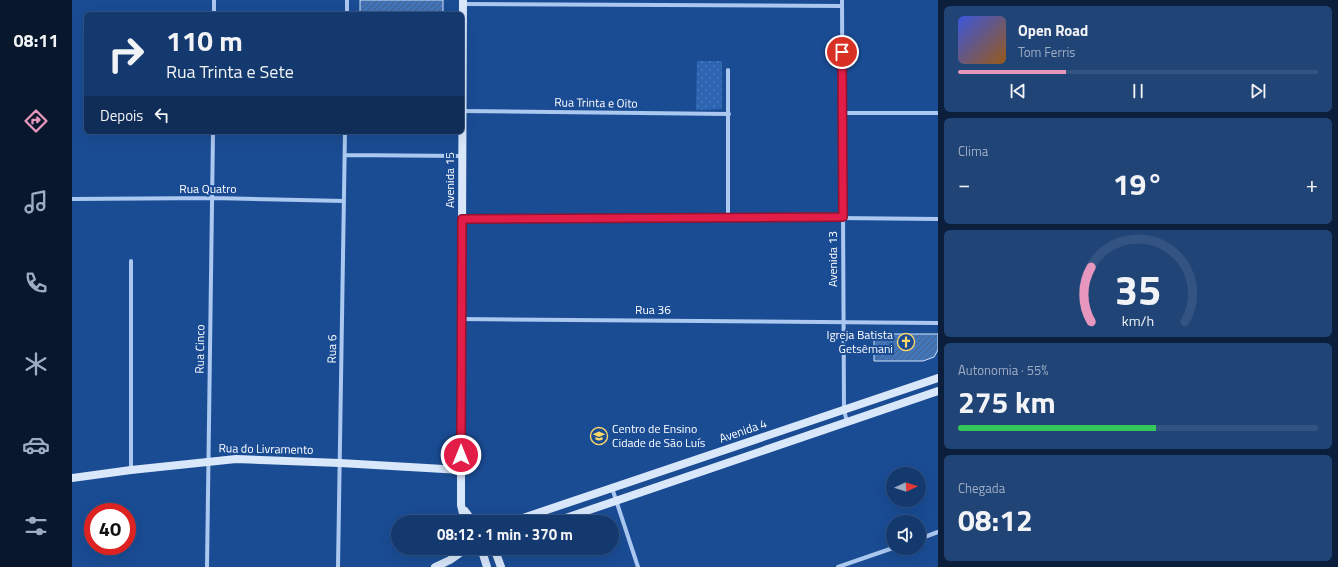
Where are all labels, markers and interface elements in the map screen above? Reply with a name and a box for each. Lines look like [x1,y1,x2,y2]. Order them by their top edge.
text: 110 m [166,19,243,62]
text: Open Road [1018,19,1088,42]
text: 08:11 [14,27,58,54]
icon: right [100,28,152,80]
pin [825,35,859,69]
icon: arrive [831,41,853,63]
text: Tom Ferris [1018,42,1075,62]
text: Rua Trinta e Sete [166,58,294,85]
icon: previous [1007,80,1029,102]
icon: pause [1127,80,1149,102]
icon: next [1247,80,1269,102]
street label: Rua Trinta e Oito [554,92,638,113]
text: Depois [100,104,143,127]
icon: left [151,104,173,126]
icon: directions [22,107,50,135]
text: Clima [958,141,988,161]
street label: Avenida 15 [440,152,459,208]
text: 19° [1113,161,1163,207]
text: − [958,167,970,201]
text: + [1306,167,1318,201]
street label: Rua Quatro [179,179,237,198]
icon: music [22,188,50,216]
street label: Avenida 13 [823,231,842,287]
text: 35 [1115,257,1161,320]
icon: phone [22,269,50,297]
street label: Rua 36 [635,300,671,319]
text: km/h [1122,309,1154,331]
street label: Rua Cinco [190,324,209,374]
place label: Igreja Batista Getsêmani [827,325,893,358]
church icon: Igreja Batista Getsêmani [896,332,916,352]
street label: Rua 6 [322,334,341,364]
icon: climate [22,350,50,378]
text: Autonomia · 55% [958,360,1049,380]
text: 275 km [958,379,1056,425]
street label: Avenida 4 [716,413,770,448]
place label: Centro de Ensino Cidade de São Luís [612,419,706,452]
school or university icon: Centro de Ensino Cidade de São Luís [589,426,609,446]
icon: car [22,431,50,459]
position arrow [440,434,482,476]
street label: Rua do Livramento [218,438,314,459]
north arrow [886,467,926,507]
map controls [886,467,926,555]
text: Chegada [958,478,1005,498]
text: 08:12 [958,497,1033,543]
speed limit sign: 40 [84,503,136,555]
icon: filters [22,512,50,540]
button: sound [886,515,926,555]
text: 08:12 · 1 min · 370 m [437,523,573,546]

